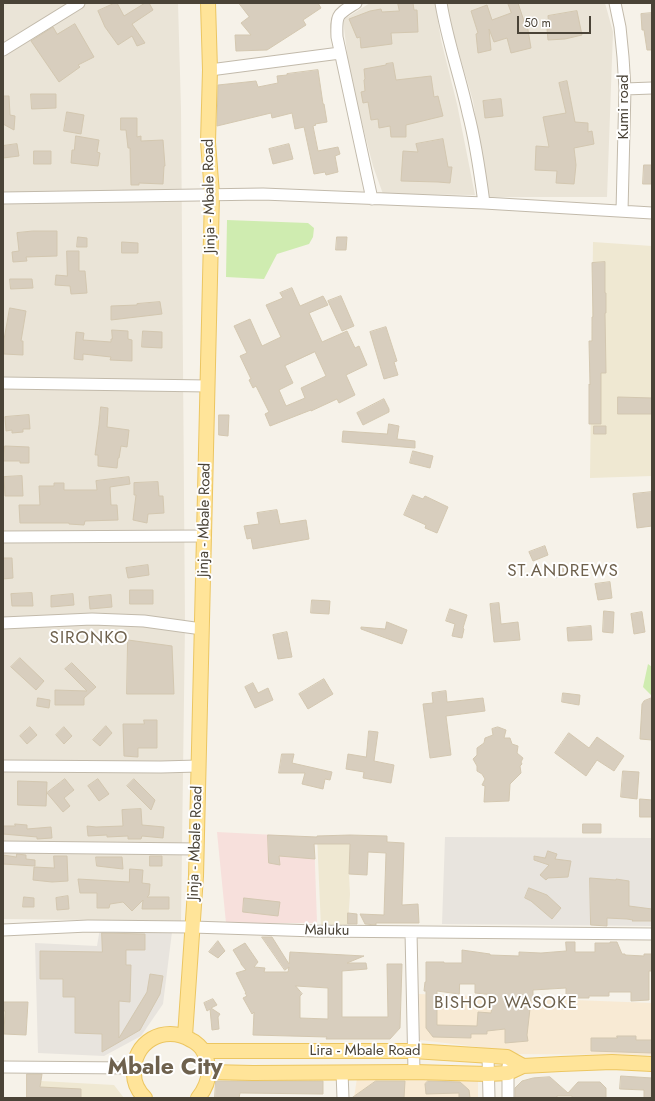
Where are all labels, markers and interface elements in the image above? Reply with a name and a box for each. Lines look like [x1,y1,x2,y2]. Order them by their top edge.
scale bar [519,8,593,34]
text: 50 m [524,14,551,32]
street label: Kumi road [615,75,633,139]
street label: Jinja - Mbale Road [200,139,220,253]
street label: Jinja - Mbale Road [195,463,215,577]
district label: ST.ANDREWS [507,562,619,582]
district label: SIRONKO [50,629,128,649]
street label: Jinja - Mbale Road [185,786,207,900]
street label: Maluku [304,922,350,940]
district label: BISHOP WASOKE [434,994,578,1014]
street label: Lira - Mbale Road [309,1042,421,1060]
district label: Mbale City [107,1054,223,1082]

